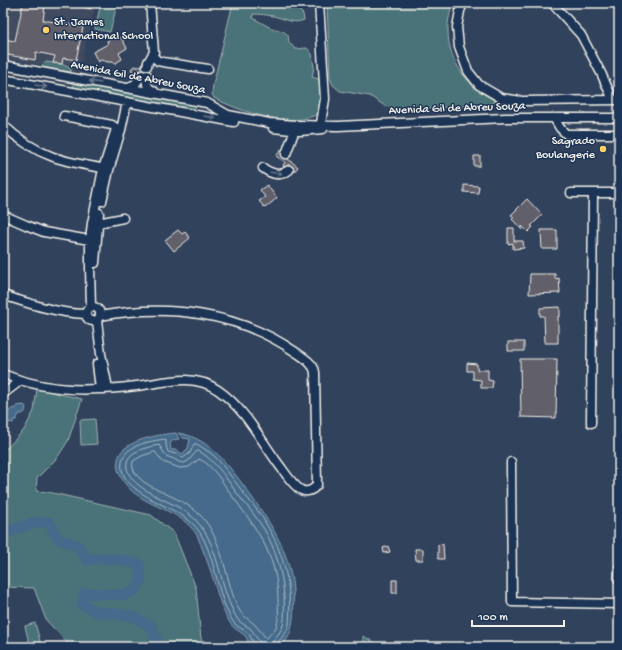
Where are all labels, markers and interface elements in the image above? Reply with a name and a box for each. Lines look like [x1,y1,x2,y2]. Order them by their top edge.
place label: St. James International School [54,16,153,44]
marker: St. James International School [41,25,51,35]
street label: Avenida Gil de Abreu Souza [70,58,207,98]
one-way arrow [89,78,102,86]
one-way arrow [35,82,48,90]
street label: Avenida Gil de Abreu Souza [388,100,526,118]
one-way arrow [204,113,217,121]
place label: Sagrado Boulangerie [535,135,596,163]
marker: Sagrado Boulangerie [598,144,608,154]
one-way arrow [269,169,282,177]
scale bar [472,602,564,628]
text: 100 m [477,611,508,625]

